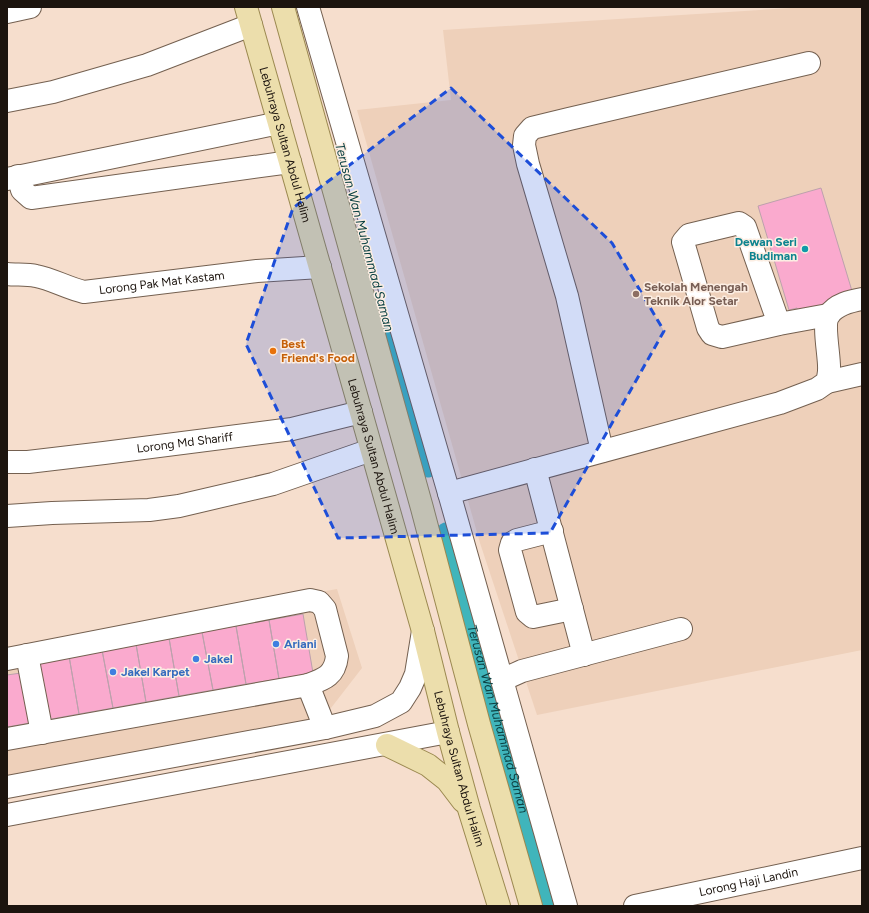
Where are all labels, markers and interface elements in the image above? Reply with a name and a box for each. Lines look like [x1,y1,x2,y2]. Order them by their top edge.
street label: Lebuhraya Sultan Abdul Halim [256,65,314,224]
water label: Terusan Wan Muhammad Saman [332,141,397,333]
place label: Dewan Seri Budiman [735,235,797,263]
marker: Dewan Seri Budiman [800,244,810,254]
street label: Lorong Pak Mat Kastam [98,268,225,297]
place label: Sekolah Menengah Teknik Alor Setar [644,280,748,308]
marker: Sekolah Menengah Teknik Alor Setar [631,289,641,299]
place label: Best Friend's Food [281,337,355,365]
marker: Best Friend's Food [268,346,278,356]
street label: Lebuhraya Sultan Abdul Halim [345,377,402,536]
street label: Lorong Md Shariff [136,430,234,456]
water label: Terusan Wan Muhammad Saman [464,623,532,815]
place label: Ariani [284,637,317,651]
marker: Ariani [271,639,281,649]
place label: Jakel [204,652,233,666]
marker: Jakel [191,654,201,664]
place label: Jakel Karpet [121,665,190,679]
marker: Jakel Karpet [108,667,118,677]
street label: Lebuhraya Sultan Abdul Halim [431,689,487,848]
street label: Lorong Haji Landin [698,865,800,899]

